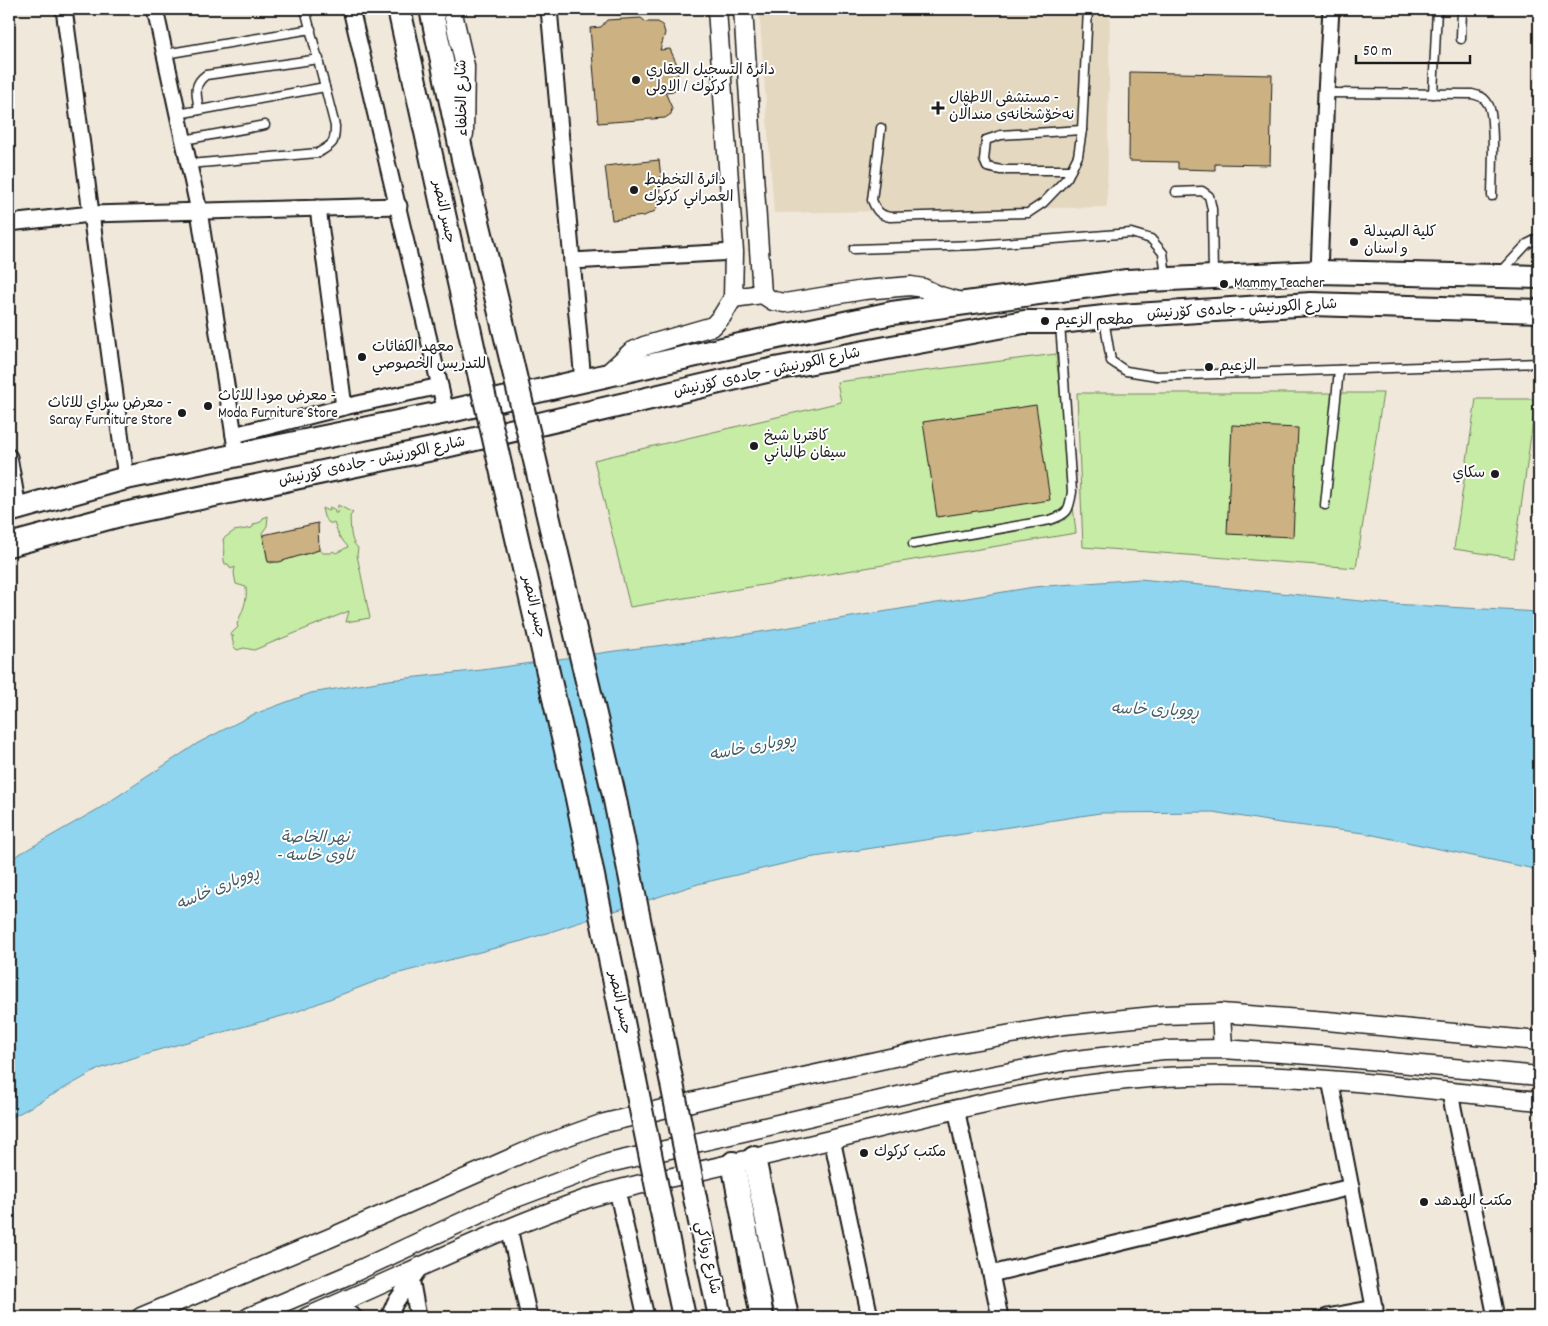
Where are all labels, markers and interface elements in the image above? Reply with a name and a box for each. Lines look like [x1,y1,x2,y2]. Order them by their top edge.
scale bar [1356,32,1469,64]
text: 50 m [1363,41,1392,63]
street label: شارع الخلفاء [451,59,475,137]
place label: دائرة التسجيل العقاري كركوك / الاولى [646,60,775,99]
marker: دائرة التسجيل العقاري كركوك / الاولى [630,74,642,86]
place label: مستشفى الاطفال - نەخۆشخانەی منداڵان [949,88,1074,127]
marker: مستشفى الاطفال - نەخۆشخانەی منداڵان [931,101,945,115]
place label: دائرة التخطيط العمراني كركوك [644,170,733,209]
street label: جسر النصر [425,177,460,245]
marker: دائرة التخطيط العمراني كركوك [628,184,640,196]
place label: كلية الصيدلة و اسنان [1364,222,1436,261]
marker: كلية الصيدلة و اسنان [1348,236,1360,248]
place label: Mammy Teacher [1234,273,1325,295]
marker: Mammy Teacher [1218,278,1230,290]
street label: شارع الكورنيش - جادەی کۆرنیش [1146,294,1338,326]
place label: مطعم الزعيم [1055,310,1134,332]
marker: مطعم الزعيم [1039,315,1051,327]
place label: معهد الكفائات للتدريس الخصوصي [372,337,486,376]
street label: شارع الكورنيش - جادەی کۆرنیش [672,342,862,404]
marker: معهد الكفائات للتدريس الخصوصي [356,351,368,363]
place label: الزعيم [1219,356,1256,378]
marker: الزعيم [1203,361,1215,373]
place label: معرض مودا للاثاث - Moda Furniture Store [218,386,338,425]
place label: معرض سراي للاثاث - Saray Furniture Store [48,393,172,432]
marker: معرض مودا للاثاث - Moda Furniture Store [202,400,214,412]
marker: معرض سراي للاثاث - Saray Furniture Store [176,407,188,419]
place label: كافتريا شيخ سيفان طالباني [764,426,846,465]
street label: شارع الكورنيش - جادەی کۆرنیش [277,431,467,493]
marker: كافتريا شيخ سيفان طالباني [748,440,760,452]
place label: سكاي [1452,463,1485,485]
marker: سكاي [1489,468,1501,480]
street label: جسر النصر [515,572,551,640]
water label: ڕووباری خاسە [1110,698,1200,724]
water label: ڕووباری خاسە [707,728,799,768]
water label: نهر الخاصة - ئاوی خاسە [276,827,356,868]
water label: ڕووباری خاسە [173,861,263,917]
street label: جسر النصر [601,968,636,1036]
place label: مكتب كركوك [874,1142,946,1164]
marker: مكتب كركوك [858,1147,870,1159]
place label: مكتب الهدهد [1434,1191,1512,1213]
marker: مكتب الهدهد [1418,1196,1430,1208]
street label: شارع روناكي [689,1220,725,1296]

